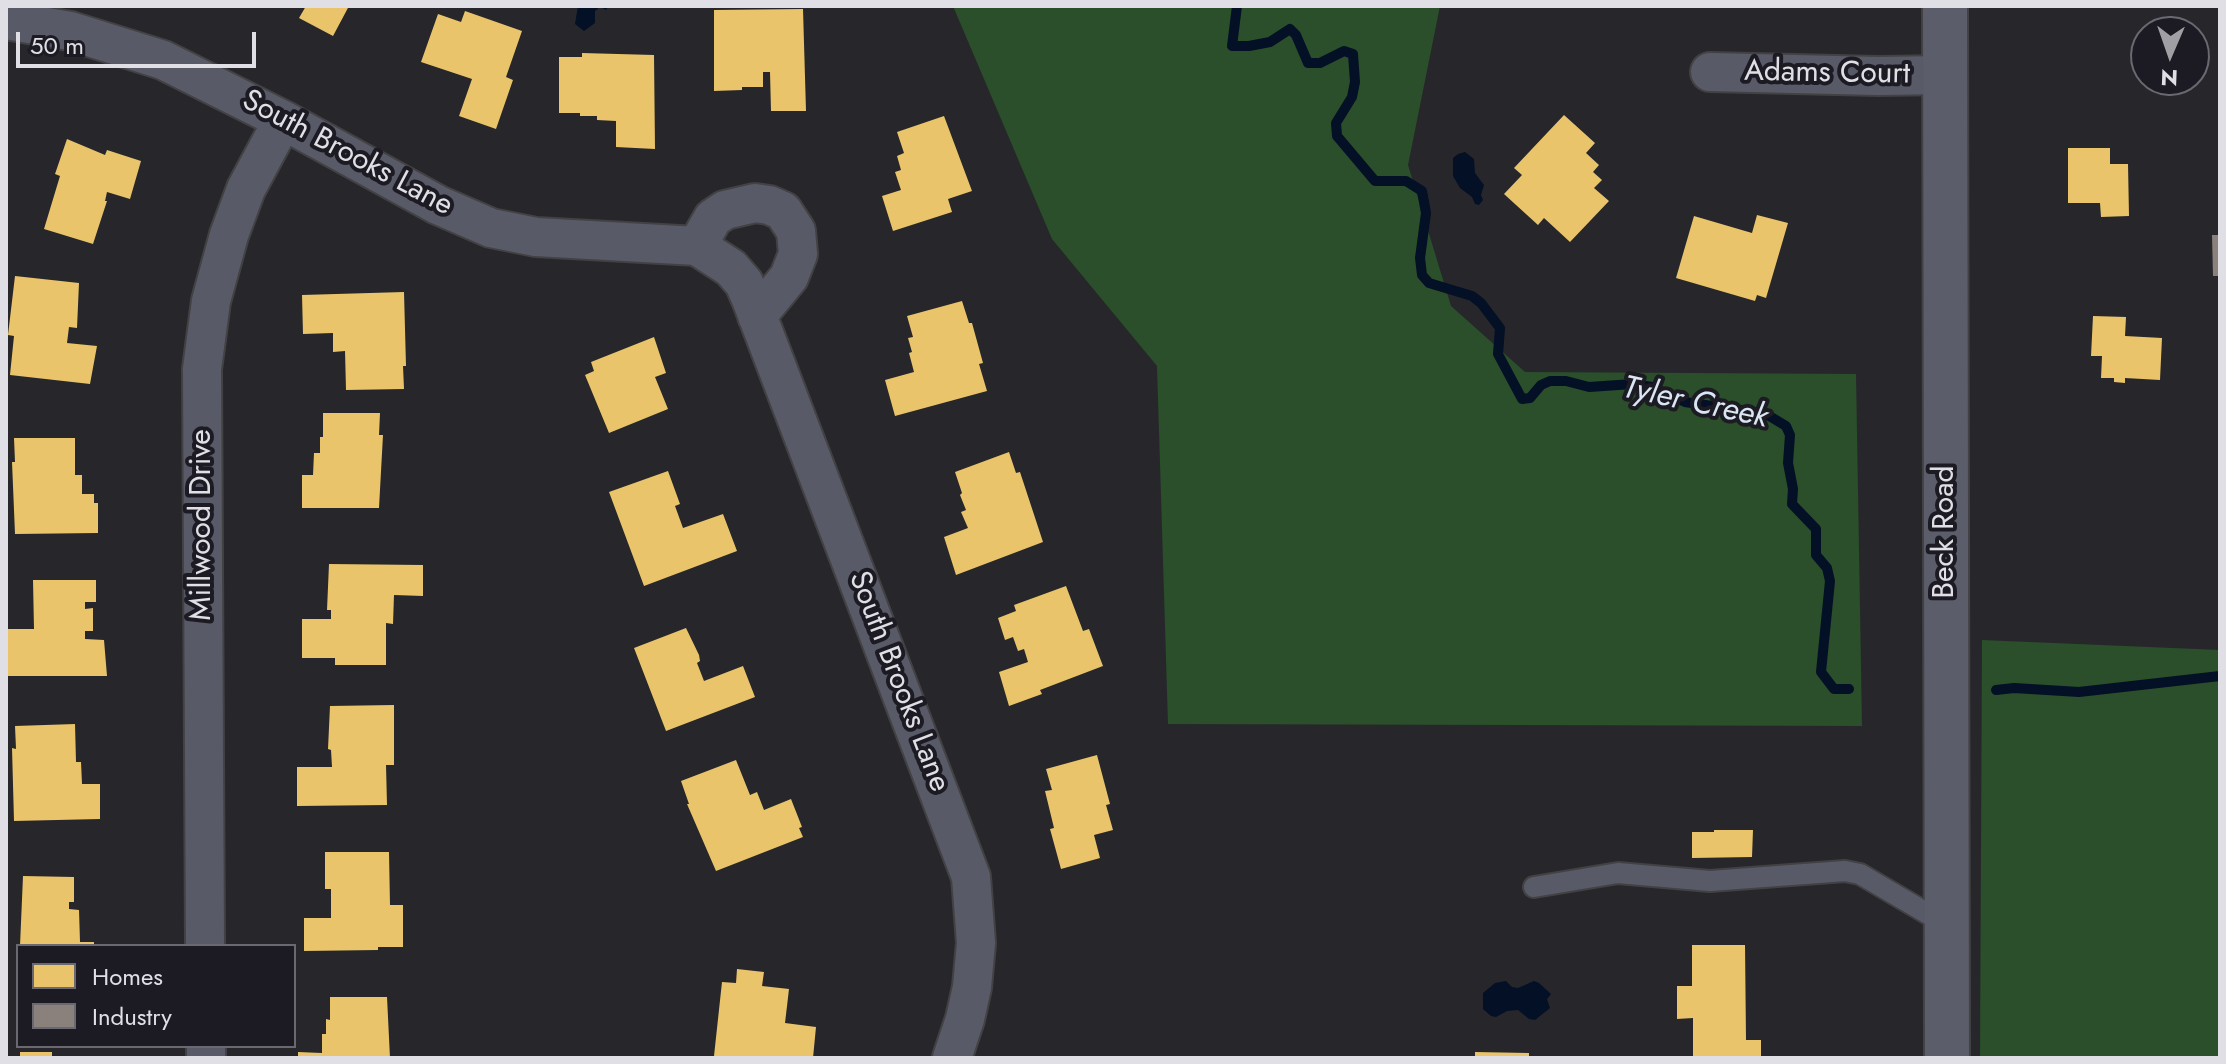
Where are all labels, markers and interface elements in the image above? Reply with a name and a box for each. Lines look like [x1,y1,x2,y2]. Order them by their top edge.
scale bar [20,16,260,66]
north arrow [2130,16,2210,96]
text: 50 m [30,28,84,63]
street label: Adams Court [1744,55,1910,93]
text: N [2160,62,2179,94]
street label: South Brooks Lane [236,83,458,225]
water label: Tyler Creek [1619,370,1771,438]
street label: Millwood Drive [185,429,221,621]
street label: Beck Road [1928,465,1964,599]
street label: South Brooks Lane [839,567,957,797]
legend [16,944,296,1048]
text: Homes [92,959,163,994]
text: Industry [92,999,172,1034]

